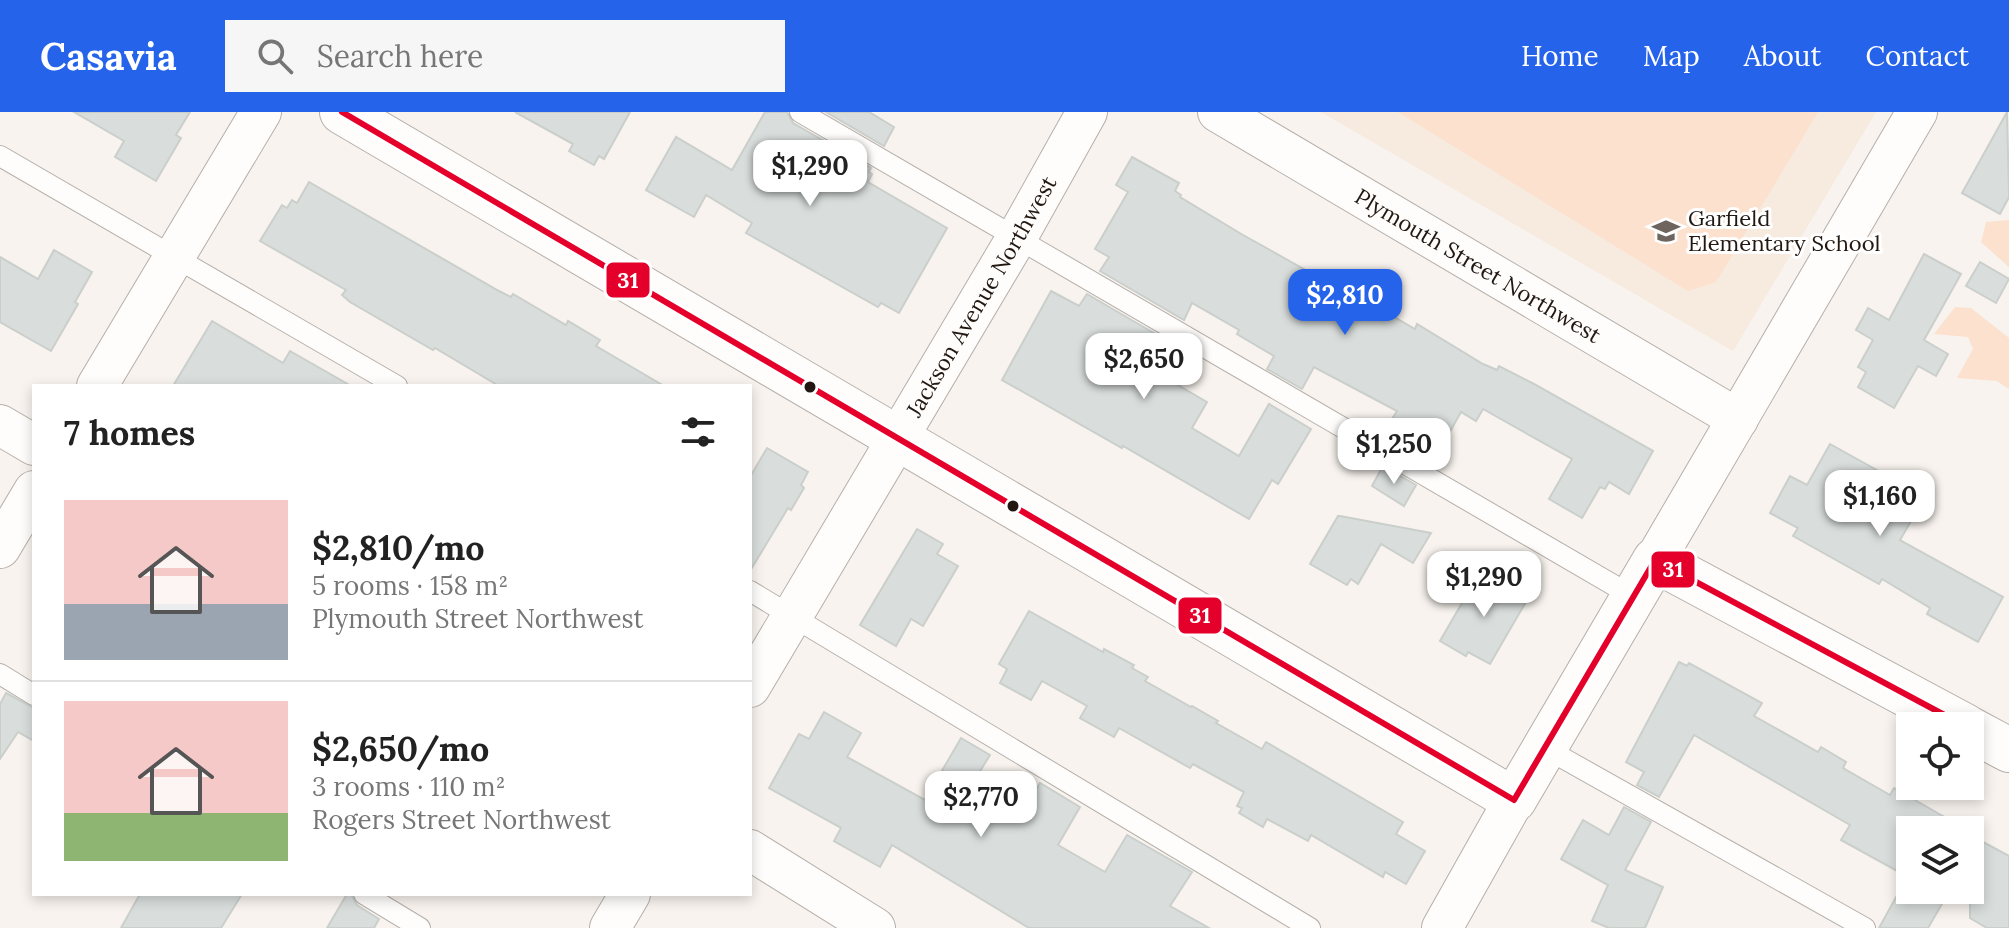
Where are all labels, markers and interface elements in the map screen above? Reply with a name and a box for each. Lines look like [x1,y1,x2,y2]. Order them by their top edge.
search box [225,20,785,92]
text: Casavia [40,32,177,80]
icon: search [253,34,297,78]
text: Search here [317,37,483,75]
text: Home [1521,38,1599,74]
text: Map [1643,38,1700,74]
text: About [1744,38,1821,74]
text: Contact [1865,38,1969,74]
pin: $1,290 [745,140,875,208]
text: $1,290 [771,149,849,182]
street label: Jackson Avenue Northwest [899,171,1063,423]
street label: Plymouth Street Northwest [1350,182,1606,349]
place label: Garfield Elementary School [1688,204,1881,257]
school or university icon: Garfield Elementary School [1651,216,1681,246]
line badge: 31 [605,261,651,299]
text: 31 [617,266,639,294]
pin: $2,810 [1280,269,1410,337]
text: $2,810 [1306,278,1384,311]
pin: $2,650 [1079,333,1209,401]
text: $2,650 [1103,342,1185,375]
unlabelled marker [802,379,818,395]
icon: filters [676,410,720,454]
text: 7 homes [64,411,195,454]
pin: $1,250 [1329,418,1459,486]
text: $1,250 [1356,427,1432,460]
pin: $1,160 [1815,470,1945,538]
text: $1,160 [1843,479,1917,512]
unlabelled marker [1005,498,1021,514]
text: $2,810/mo [312,526,485,569]
icon: home [128,532,224,628]
line badge: 31 [1650,550,1696,589]
pin: $1,290 [1419,551,1549,619]
text: 31 [1662,555,1684,583]
text: $1,290 [1445,560,1523,593]
text: 5 rooms · 158 m² [312,569,508,602]
line badge: 31 [1177,596,1223,635]
text: 31 [1189,601,1211,629]
text: Plymouth Street Northwest [312,602,644,635]
map controls [1896,712,1984,904]
button: locate [1896,712,1984,800]
text: $2,650/mo [312,727,489,770]
icon: home [128,733,224,829]
text: 3 rooms · 110 m² [312,770,505,803]
pin: $2,770 [916,771,1046,839]
text: $2,770 [943,780,1019,813]
text: Rogers Street Northwest [312,803,611,836]
button: layers [1896,816,1984,904]

